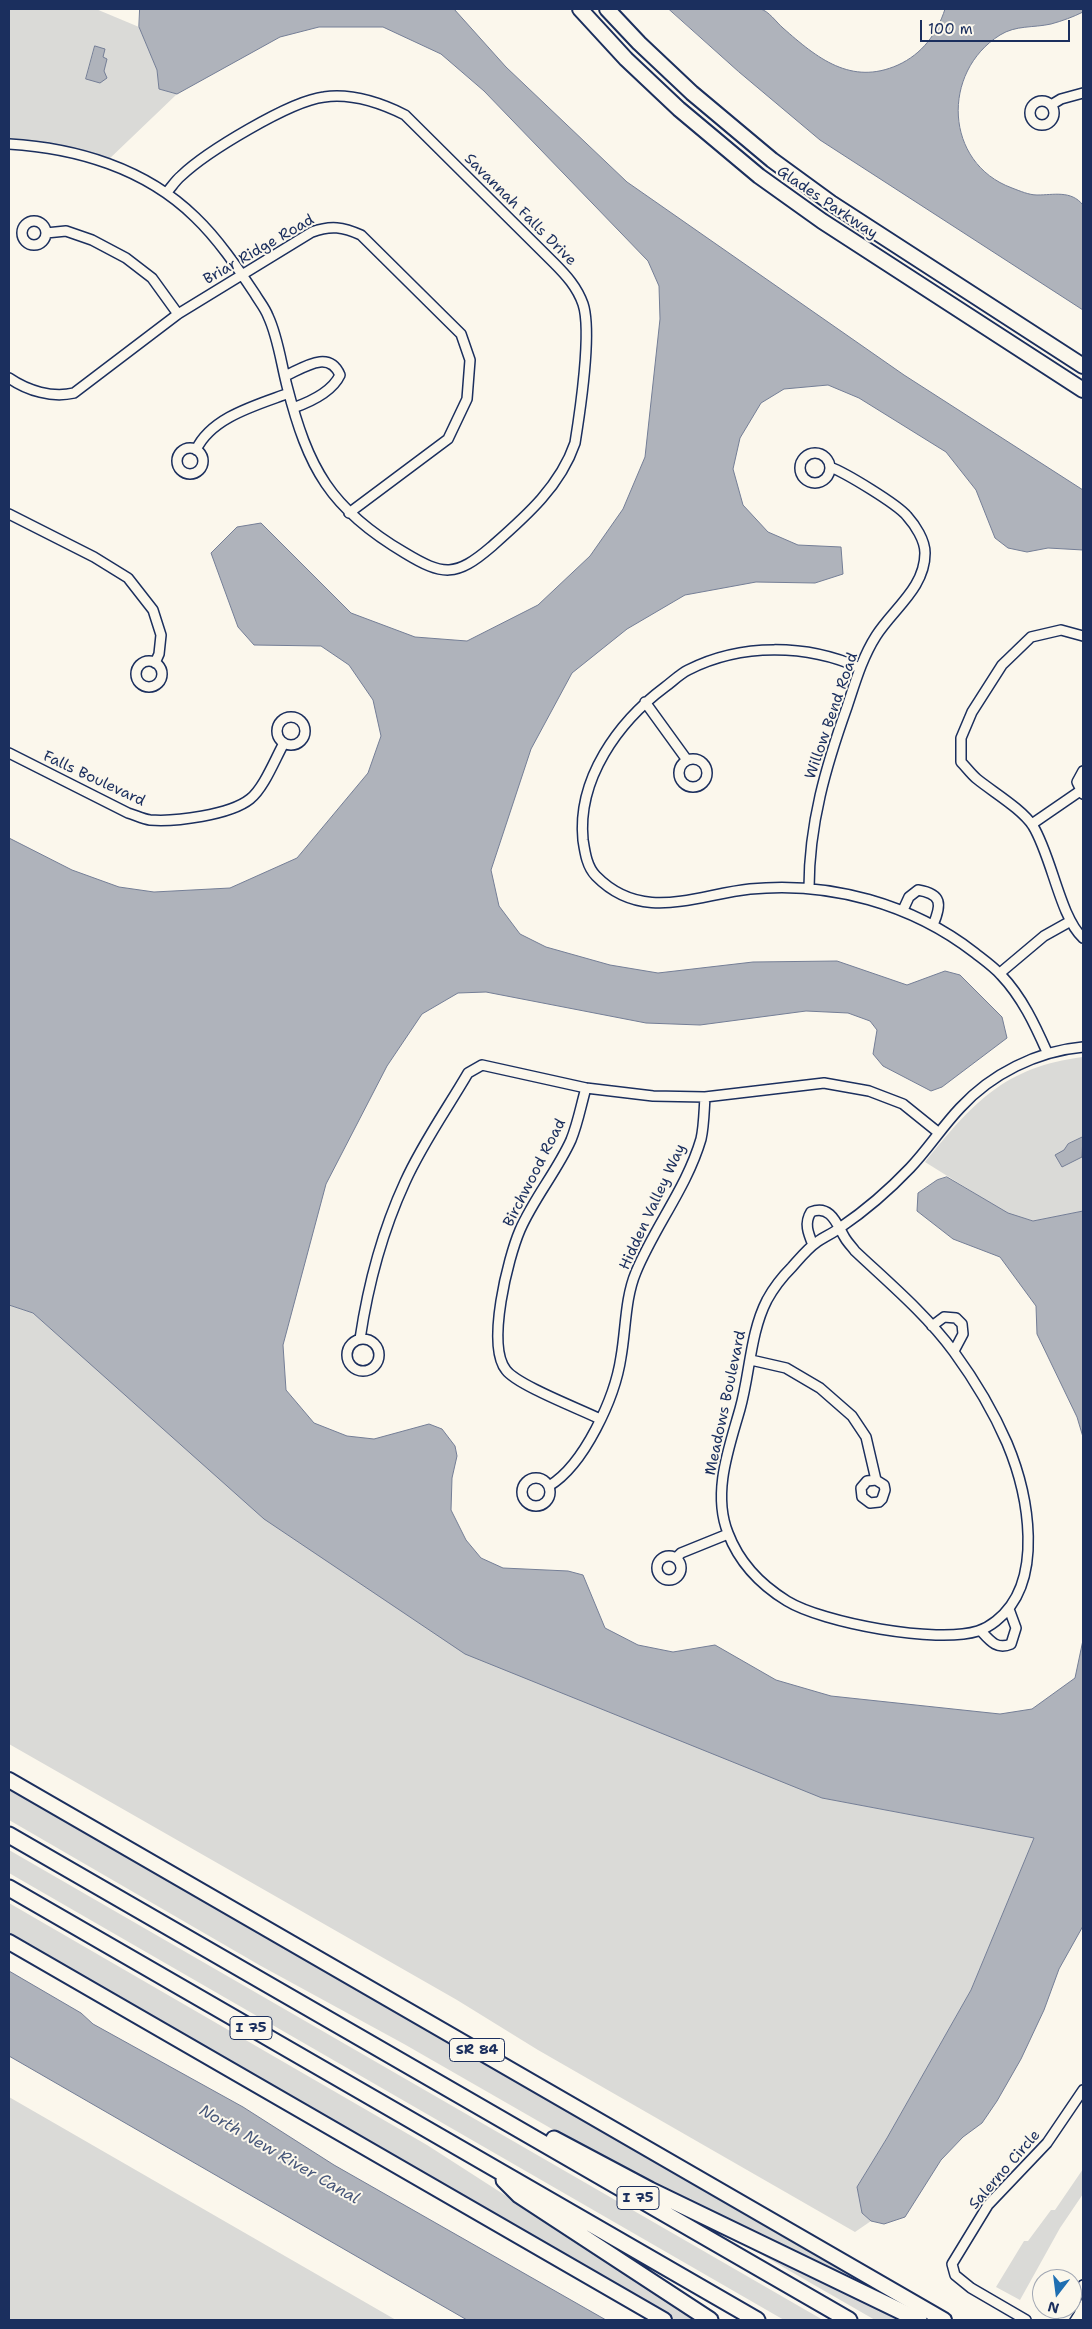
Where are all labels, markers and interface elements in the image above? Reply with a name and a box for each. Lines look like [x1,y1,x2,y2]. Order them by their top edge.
scale bar [922,10,1072,42]
text: 100 m [928,19,973,39]
street label: Savannah Falls Drive [460,150,580,270]
street label: Glades Parkway [773,163,881,243]
street label: Briar Ridge Road [200,211,318,289]
street label: Willow Bend Road [802,650,862,782]
street label: Falls Boulevard [40,747,148,811]
street label: Birchwood Road [500,1116,570,1230]
street label: Hidden Valley Way [616,1141,690,1273]
street label: Meadows Boulevard [702,1329,750,1477]
road number: I 75 [230,2016,272,2040]
road number: SR 84 [450,2038,504,2062]
water label: North New River Canal [195,2101,363,2209]
street label: Salerno Circle [966,2127,1044,2213]
road number: I 75 [617,2186,659,2210]
north arrow [1032,2269,1082,2319]
text: N [1046,2297,1061,2318]

